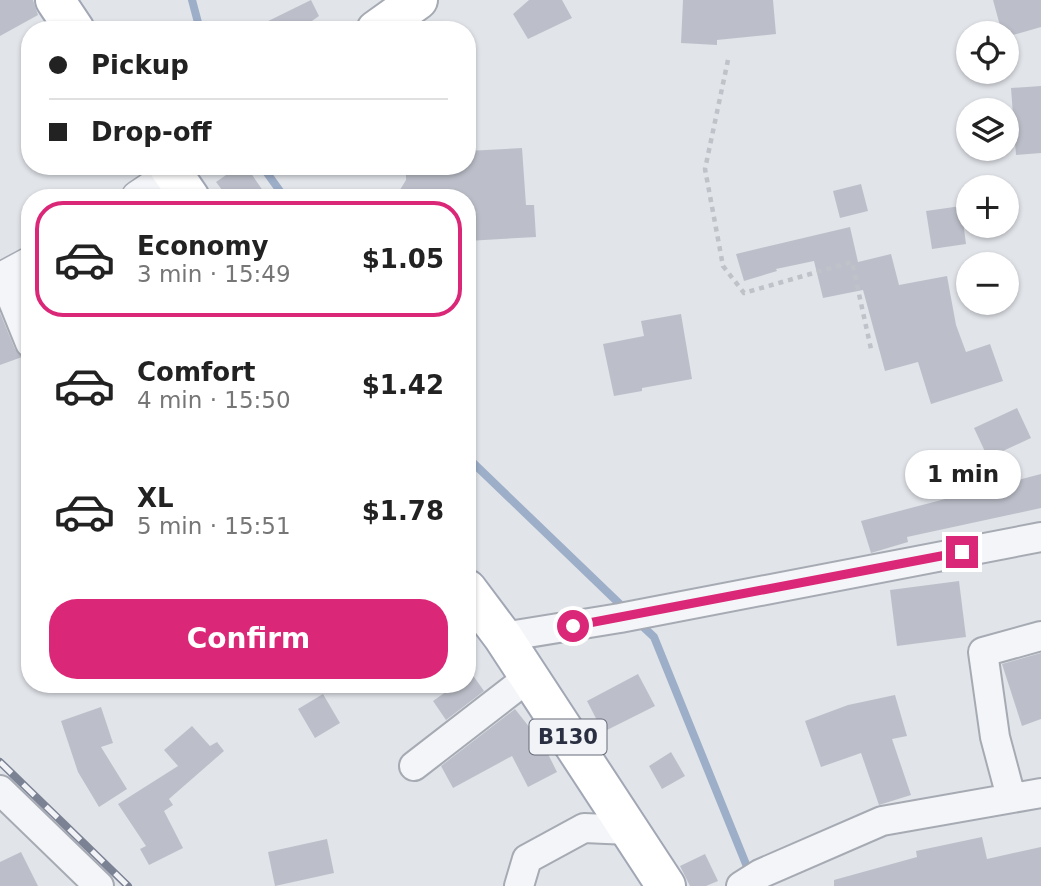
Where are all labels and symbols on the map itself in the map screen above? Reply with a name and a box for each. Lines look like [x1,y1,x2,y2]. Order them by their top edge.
callout: 1 min [904,450,1020,500]
route end [946,536,978,568]
route start [557,610,589,642]
road number: B130 [530,720,606,754]

